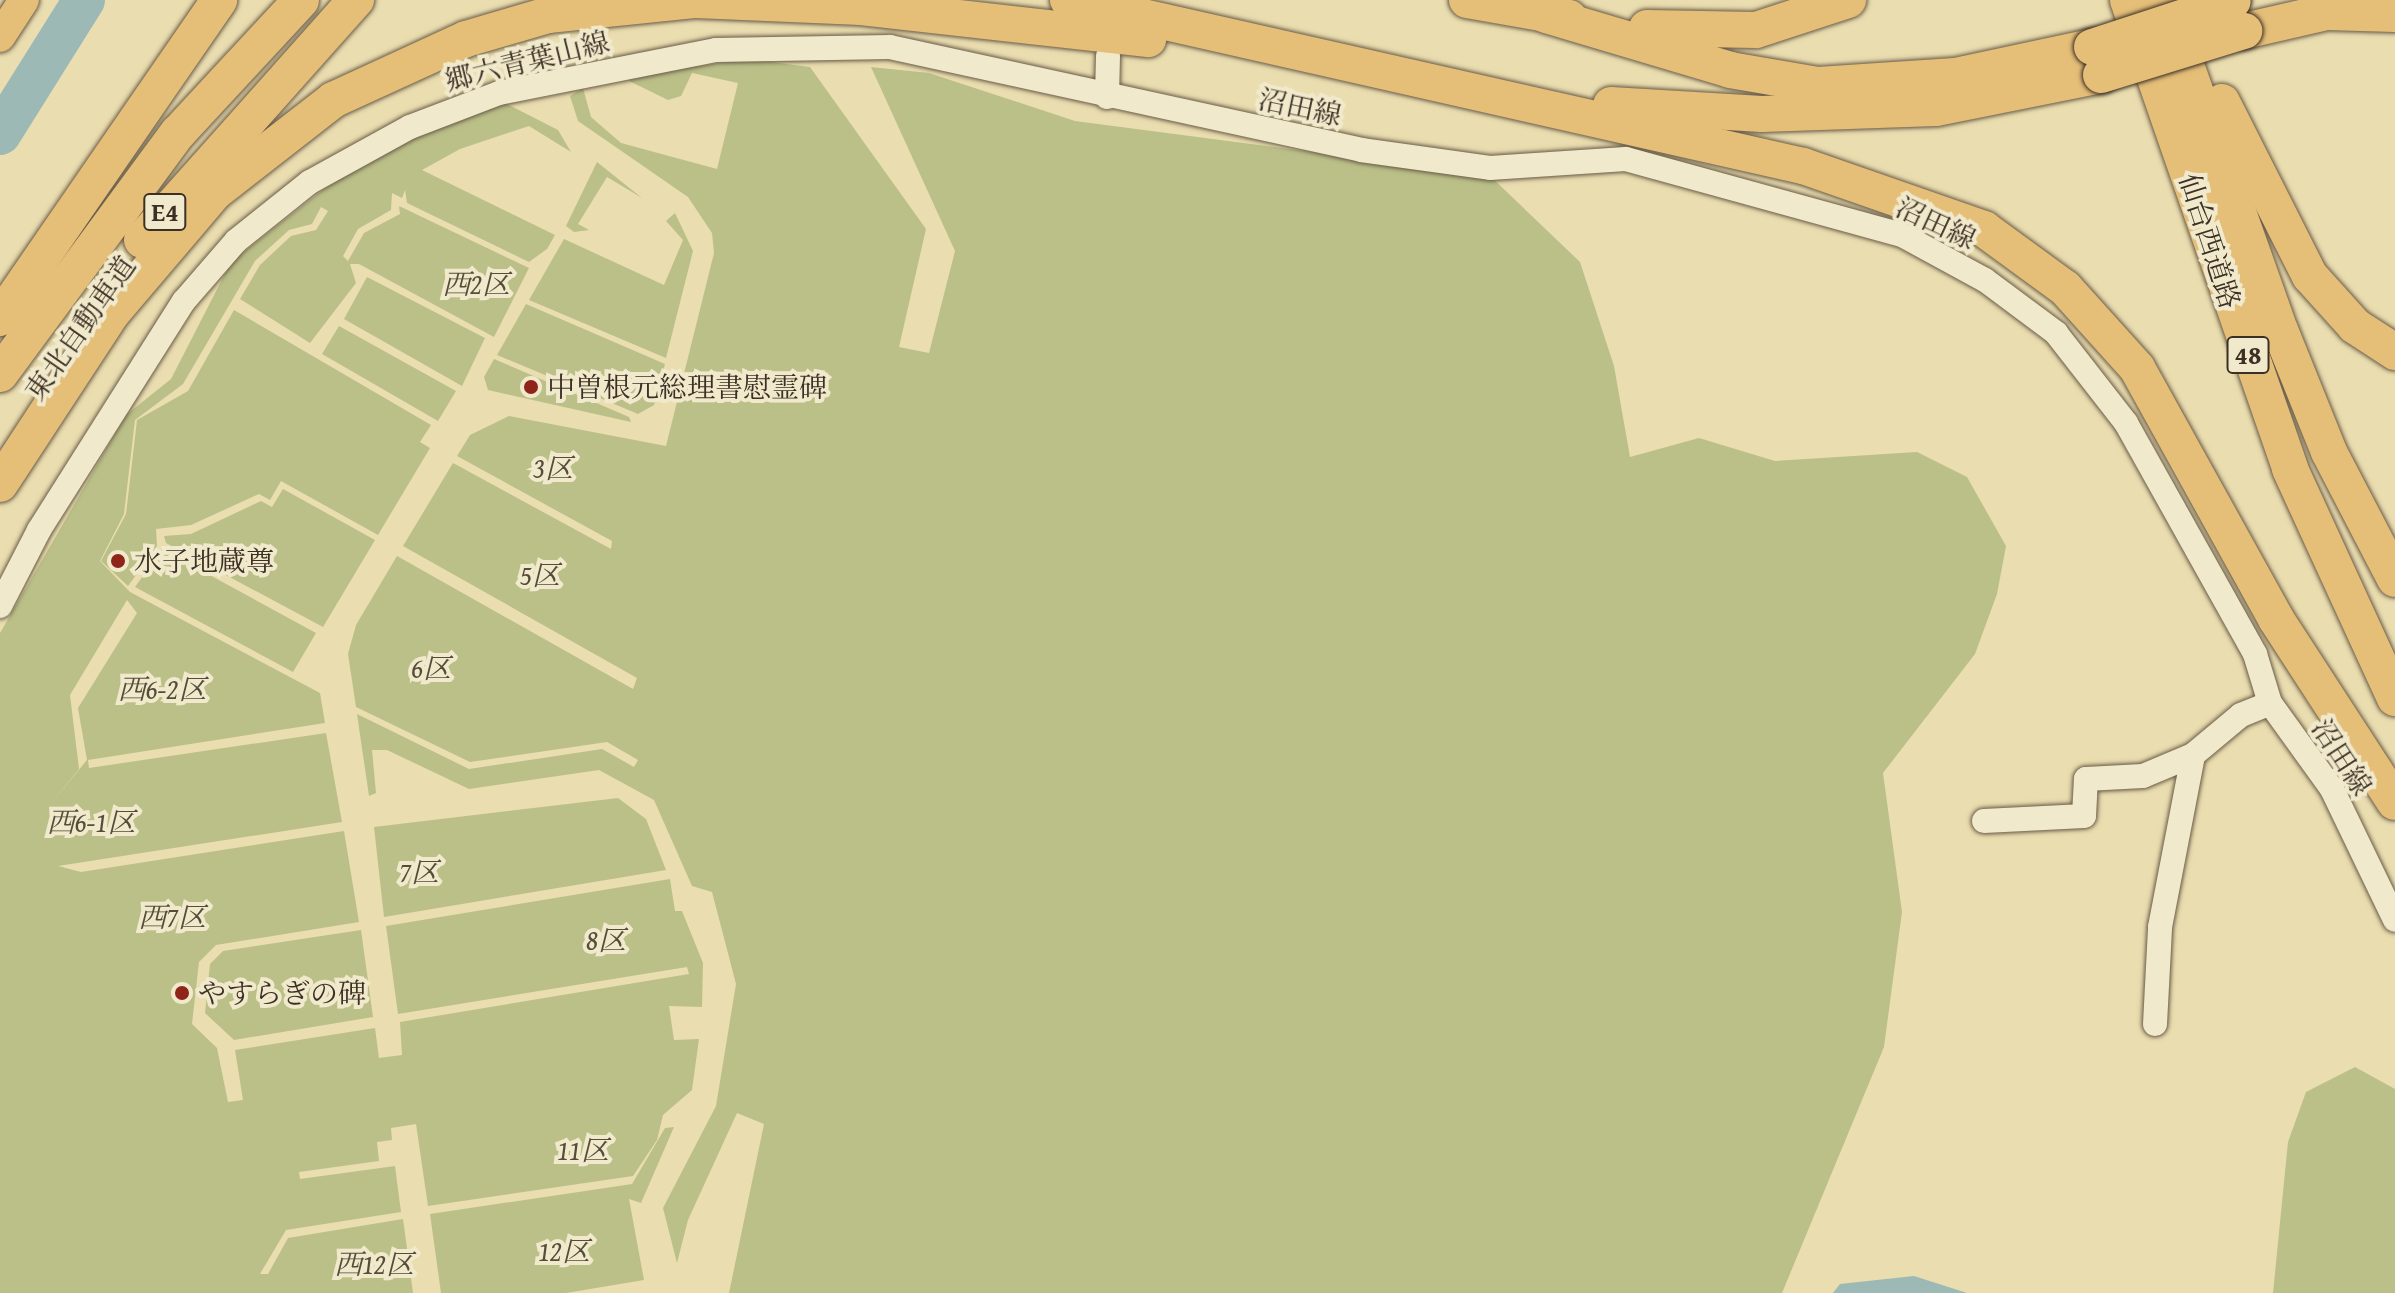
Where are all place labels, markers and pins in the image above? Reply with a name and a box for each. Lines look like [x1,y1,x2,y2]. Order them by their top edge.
place label: 中曽根元総理書慰霊碑 [547,370,827,404]
marker: 中曽根元総理書慰霊碑 [522,378,540,396]
place label: 水子地蔵尊 [134,544,274,578]
marker: 水子地蔵尊 [109,552,127,570]
place label: やすらぎの碑 [198,976,366,1010]
marker: やすらぎの碑 [173,984,191,1002]

